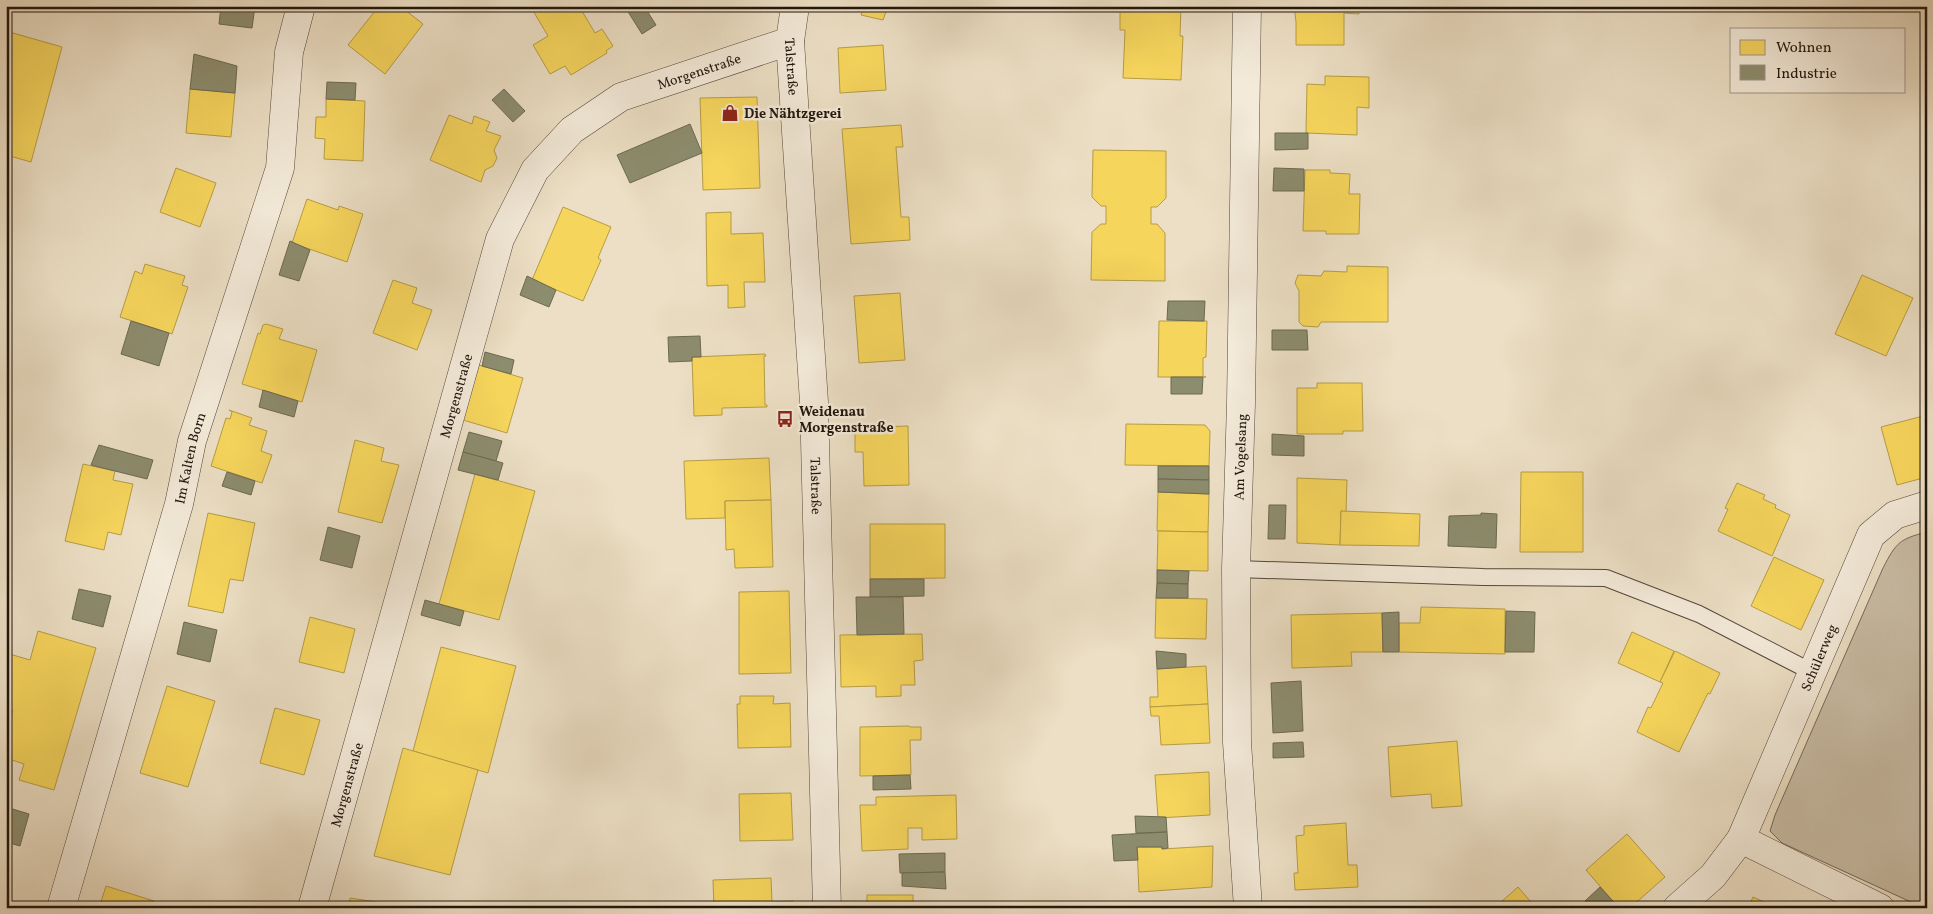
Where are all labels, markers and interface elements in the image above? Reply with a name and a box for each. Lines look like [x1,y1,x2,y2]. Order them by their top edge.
legend [1730,28,1906,92]
street label: Talstraße [779,37,802,96]
text: Wohnen [1776,38,1832,59]
street label: Morgenstraße [655,50,744,95]
text: Industrie [1776,64,1837,85]
shop icon: Die Nähtzgerei [720,103,740,123]
place label: Die Nähtzgerei [744,105,842,124]
street label: Morgenstraße [436,351,478,441]
place label: Weidenau Morgenstraße [799,403,894,438]
bus stop icon: Weidenau Morgenstraße [775,409,795,429]
street label: Im Kalten Born [171,410,212,506]
street label: Am Vogelsang [1230,413,1253,501]
street label: Talstraße [804,457,825,515]
street label: Schülerweg [1797,622,1843,694]
street label: Morgenstraße [327,740,369,830]

